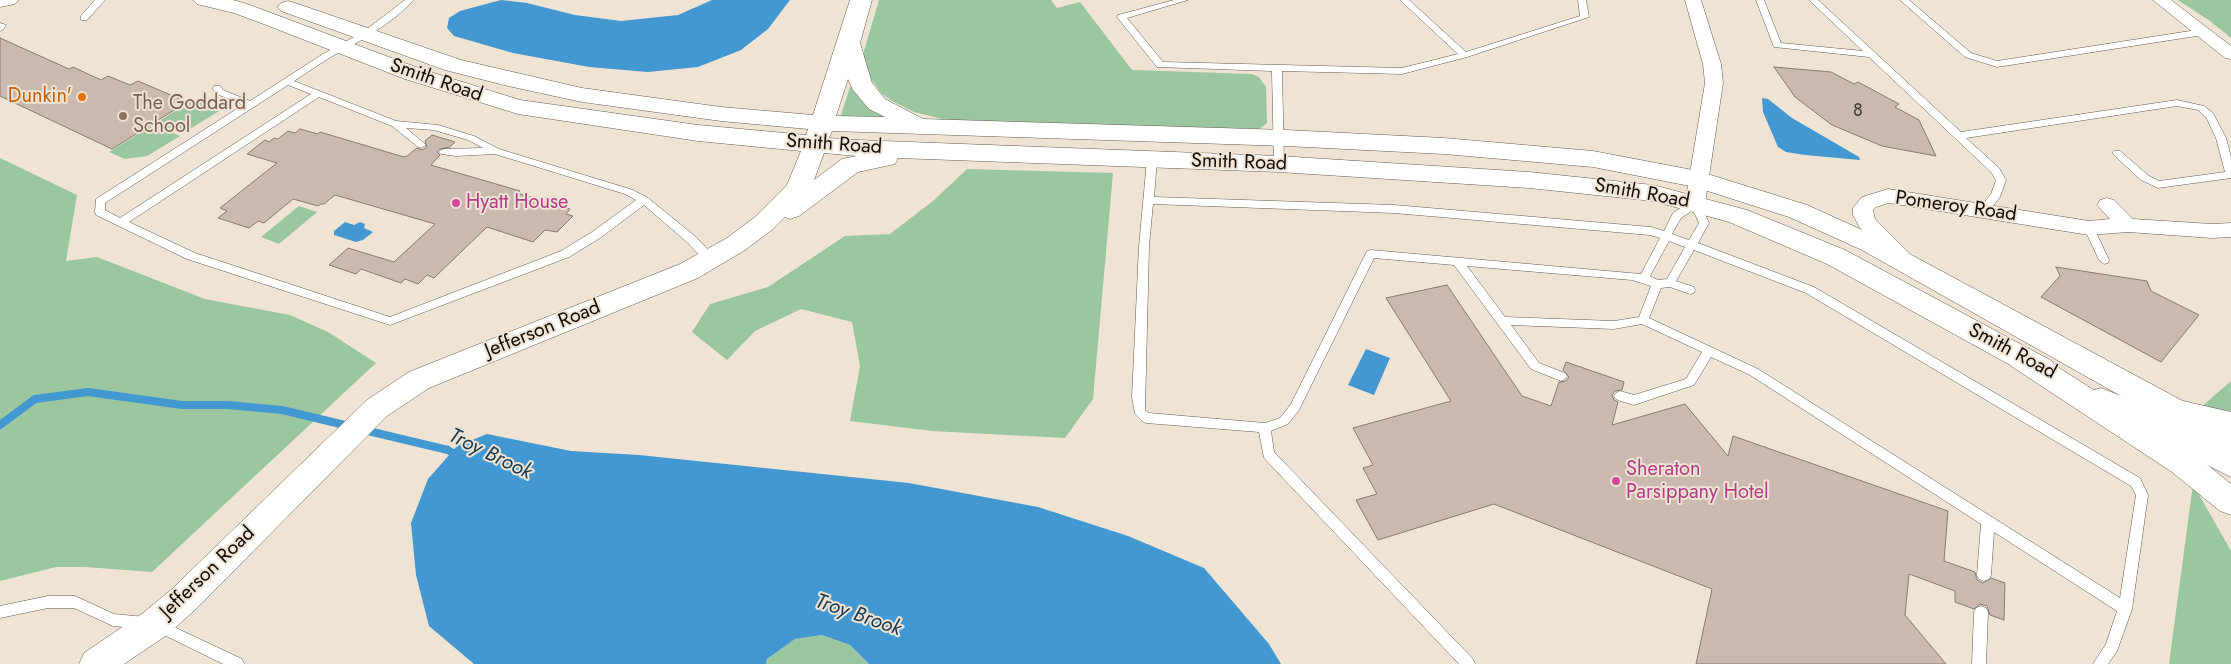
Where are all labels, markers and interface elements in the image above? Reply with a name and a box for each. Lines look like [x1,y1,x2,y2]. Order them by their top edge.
street label: Smith Road [387,54,485,108]
place label: Dunkin' [8,85,72,109]
marker: Dunkin' [76,91,88,103]
place label: The Goddard School [133,92,246,139]
house number: 8 [1853,101,1863,123]
marker: The Goddard School [117,110,129,122]
street label: Smith Road [785,130,883,160]
street label: Smith Road [1191,149,1287,177]
street label: Smith Road [1593,174,1691,214]
street label: Pomeroy Road [1894,187,2018,227]
place label: Hyatt House [466,191,568,215]
marker: Hyatt House [450,197,462,209]
street label: Jefferson Road [482,296,604,364]
street label: Smith Road [1964,319,2060,385]
water label: Troy Brook [444,424,536,486]
place label: Sheraton Parsippany Hotel [1626,458,1769,505]
marker: Sheraton Parsippany Hotel [1610,475,1622,487]
street label: Jefferson Road [156,522,260,624]
water label: Troy Brook [811,589,905,643]

